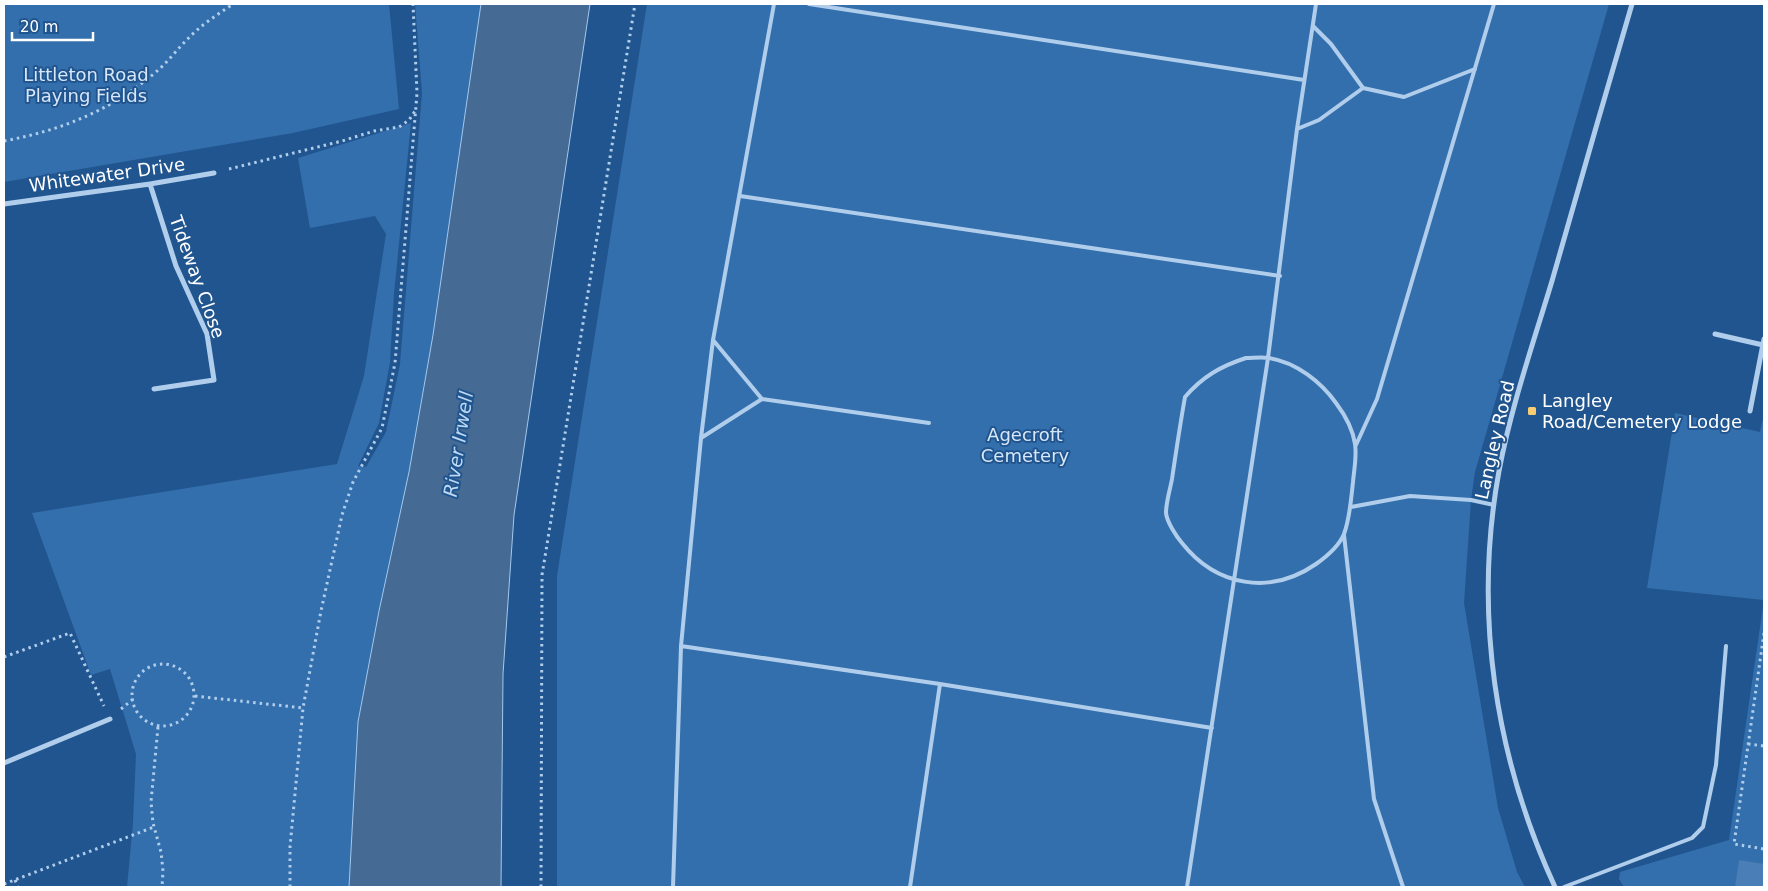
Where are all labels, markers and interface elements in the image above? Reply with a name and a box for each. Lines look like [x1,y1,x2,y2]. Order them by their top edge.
scale bar [12,10,94,42]
text: 20 m [20,18,58,36]
park label: Littleton Road Playing Fields [23,64,149,106]
street label: Whitewater Drive [28,153,186,196]
street label: Tideway Close [165,212,229,341]
street label: Langley Road [1471,378,1518,501]
water label: River Irwell [439,389,477,498]
place label: Langley Road/Cemetery Lodge [1542,390,1742,432]
marker: Langley Road/Cemetery Lodge [1526,405,1538,417]
park label: Agecroft Cemetery [981,424,1070,466]

